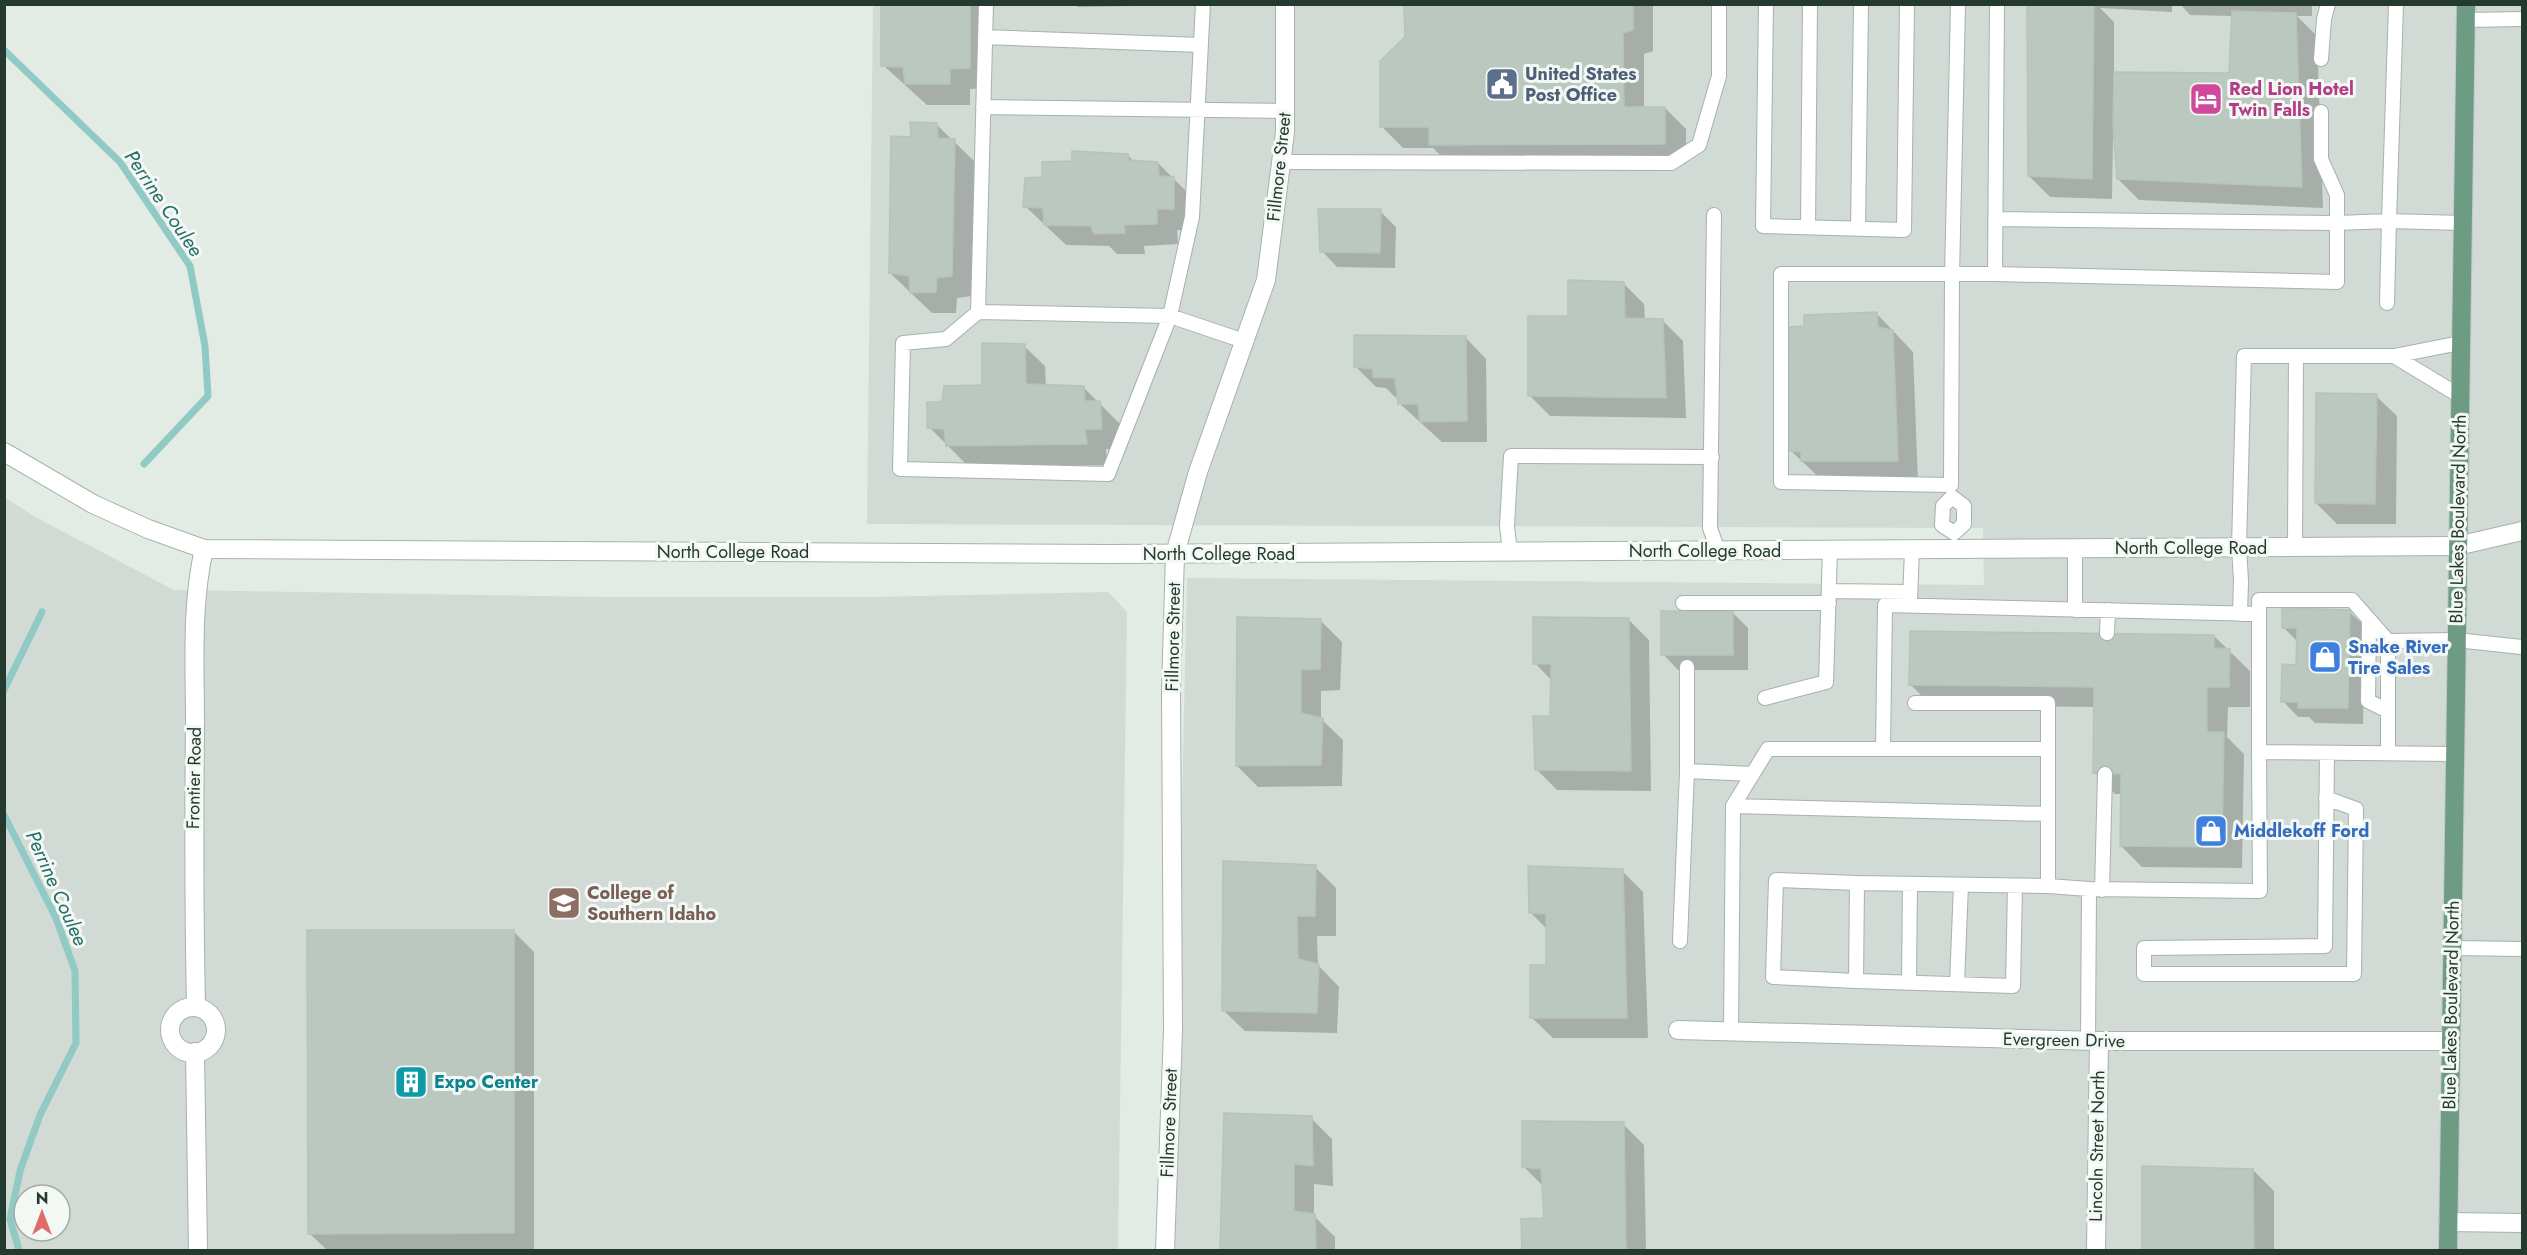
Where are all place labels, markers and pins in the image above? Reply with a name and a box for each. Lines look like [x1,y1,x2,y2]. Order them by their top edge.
place label: United States Post Office [1525,61,1636,108]
public building icon: United States Post Office [1484,66,1520,102]
place label: Red Lion Hotel Twin Falls [2229,76,2354,123]
hotel icon: Red Lion Hotel Twin Falls [2188,81,2224,117]
place label: Snake River Tire Sales [2348,634,2449,681]
shop icon: Snake River Tire Sales [2307,639,2343,675]
shop icon: Middlekoff Ford [2193,813,2229,849]
place label: Middlekoff Ford [2234,818,2369,844]
place label: College of Southern Idaho [587,880,716,927]
school or university icon: College of Southern Idaho [546,885,582,921]
building icon: Expo Center [393,1064,429,1100]
place label: Expo Center [434,1069,539,1095]

